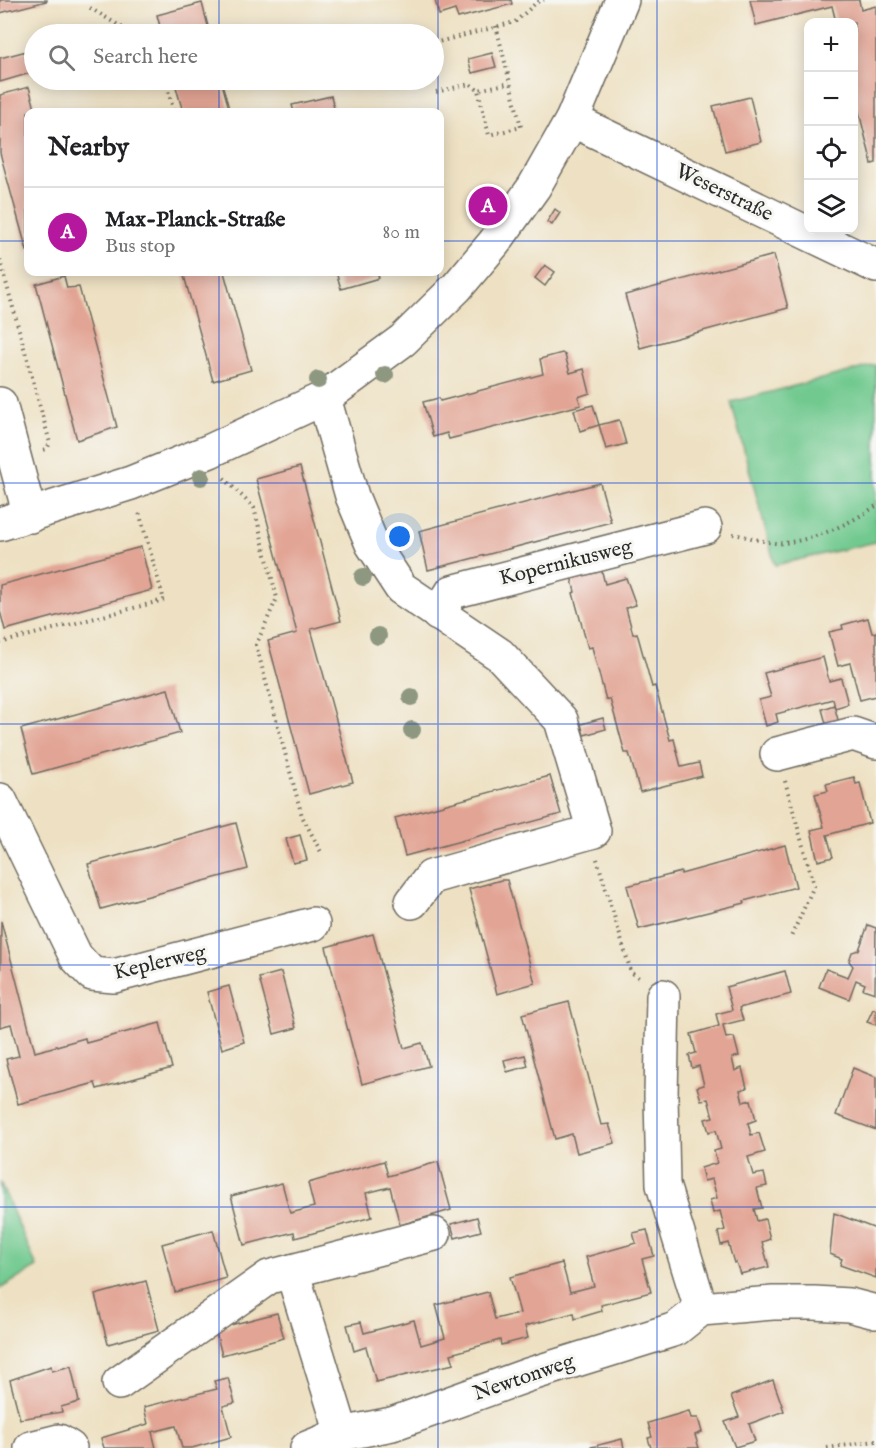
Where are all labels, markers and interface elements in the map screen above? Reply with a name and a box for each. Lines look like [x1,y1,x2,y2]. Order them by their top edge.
map controls [804,18,858,234]
button: + [804,18,858,72]
search box [24,24,444,90]
icon: search [45,41,78,74]
text: Search here [93,43,198,71]
button: − [804,72,858,126]
button: locate [804,126,858,180]
text: Nearby [48,131,129,164]
street label: Weserstraße [671,158,778,228]
button: layers [804,180,858,234]
pin: A [468,184,508,228]
text: Max-Planck-Straße [105,206,285,234]
text: A [61,220,74,245]
text: 80 m [383,220,420,245]
text: Bus stop [105,234,175,259]
your location [385,522,414,551]
street label: Kopernikusweg [497,533,636,593]
street label: Keplerweg [111,939,209,987]
street label: Newtonweg [470,1348,579,1408]

